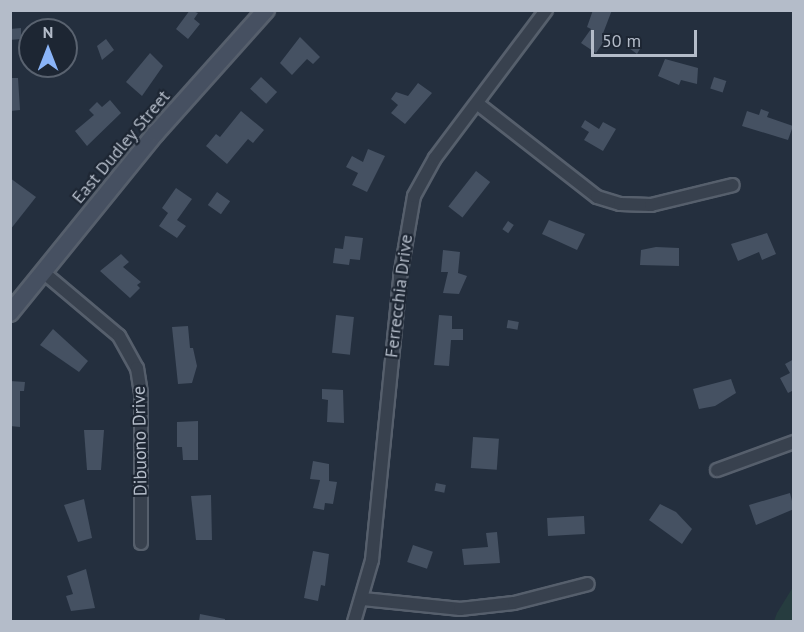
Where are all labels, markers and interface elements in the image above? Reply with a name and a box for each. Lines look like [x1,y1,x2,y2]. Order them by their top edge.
north arrow [18,18,78,78]
scale bar [594,18,700,56]
text: N [43,22,53,42]
text: 50 m [602,29,641,52]
street label: East Dudley Street [67,86,175,208]
street label: Ferrecchia Drive [381,233,417,359]
street label: Dibuono Drive [128,386,152,496]

